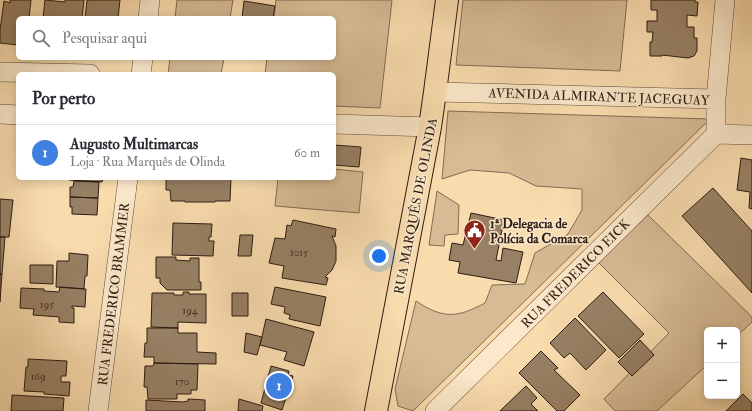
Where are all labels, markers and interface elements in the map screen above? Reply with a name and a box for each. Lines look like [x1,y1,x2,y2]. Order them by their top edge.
search box [16,16,336,60]
icon: search [30,27,52,49]
text: Pesquisar aqui [62,29,147,48]
street label: AVENIDA ALMIRANTE JACEGUAY [487,85,711,109]
text: Por perto [32,88,95,109]
street label: RUA MARQUÊS DE OLINDA [390,116,441,296]
text: Augusto Multimarcas [70,135,198,154]
text: 1 [43,145,47,161]
text: 60 m [294,145,320,161]
text: Loja · Rua Marquês de Olinda [70,154,225,170]
street label: RUA FREDERICO BRAMMER [95,201,133,387]
street label: RUA FREDERICO EICK [518,215,634,332]
place label: 1ª Delegacia de Polícia da Comarca [490,216,589,247]
public building icon: 1ª Delegacia de Polícia da Comarca [462,217,488,250]
house number: 1015 [290,246,308,259]
your location [369,246,389,266]
house number: 195 [40,298,54,311]
house number: 194 [182,304,199,317]
map controls [704,327,740,399]
button: + [704,327,740,363]
button: − [704,363,740,399]
house number: 169 [30,370,46,383]
pin: 1 [266,371,292,401]
house number: 170 [175,375,190,388]

